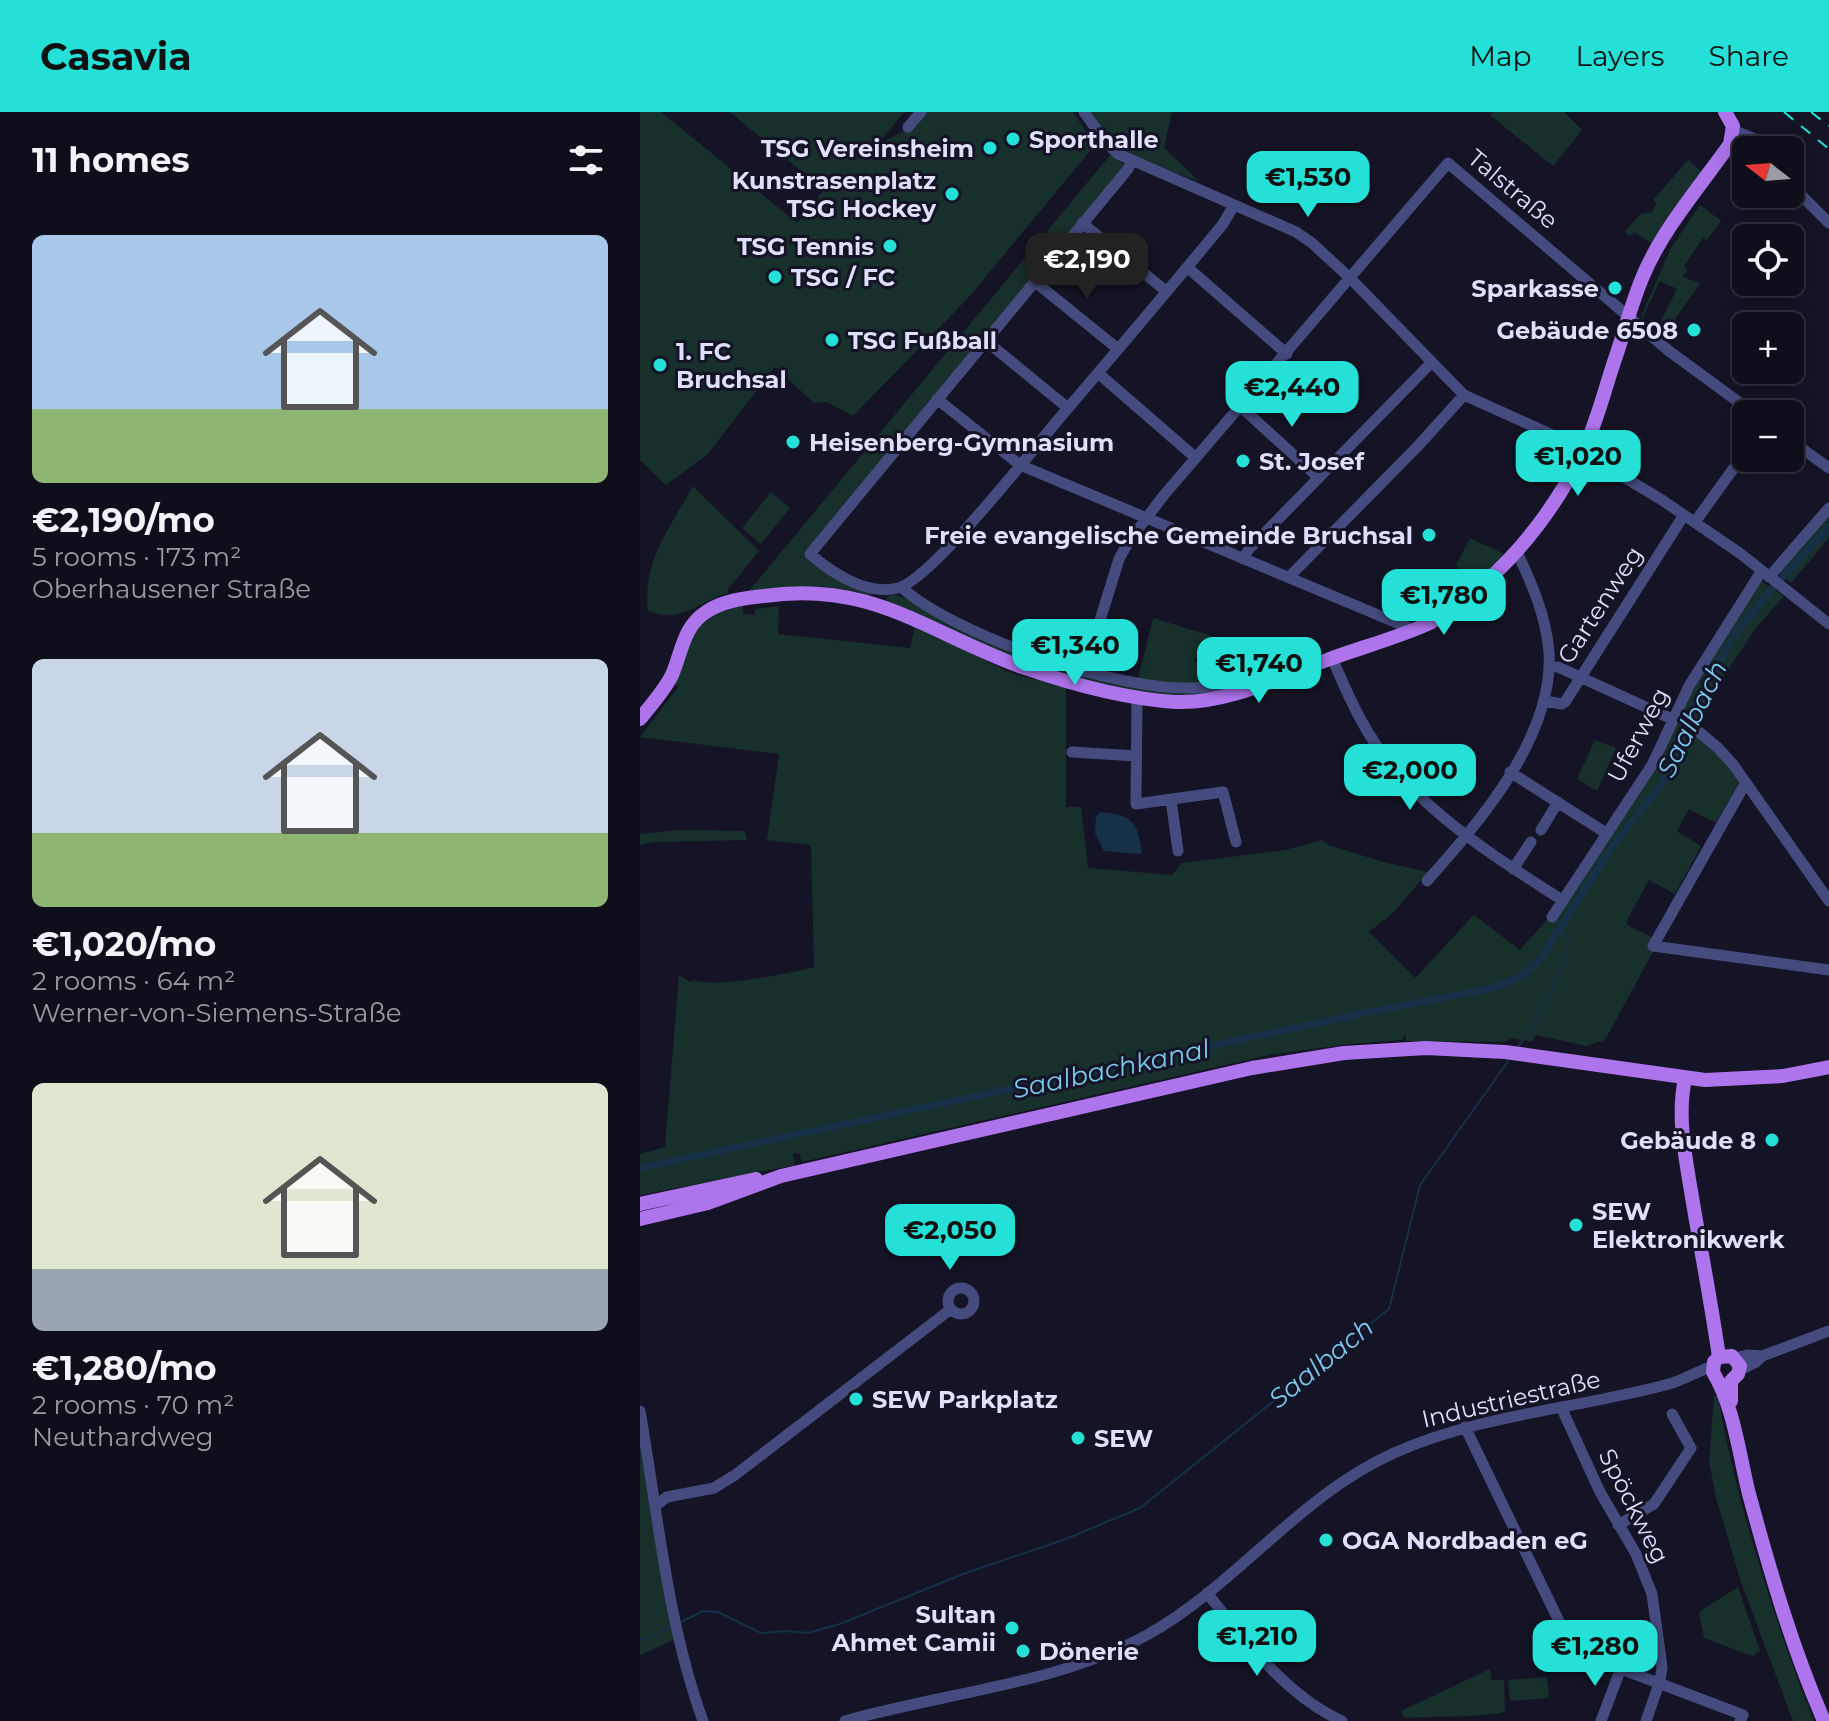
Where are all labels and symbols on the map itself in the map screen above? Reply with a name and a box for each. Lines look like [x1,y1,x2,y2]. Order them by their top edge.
place label: Sporthalle [1029,125,1159,154]
marker: Sporthalle [1004,130,1022,148]
place label: TSG Vereinsheim [761,134,974,163]
north arrow [1732,136,1804,208]
marker: TSG Vereinsheim [981,139,999,157]
street label: Talstraße [1462,143,1564,235]
pin: €1,530 [1243,151,1373,219]
place label: Kunstrasenplatz TSG Hockey [732,166,937,223]
marker: Kunstrasenplatz TSG Hockey [943,185,961,203]
place label: TSG Tennis [737,232,874,261]
pin: €2,190 [1022,233,1152,301]
marker: TSG Tennis [881,237,899,255]
place label: TSG / FC [791,263,895,292]
marker: TSG / FC [766,268,784,286]
place label: Sparkasse [1471,274,1599,303]
marker: Sparkasse [1606,279,1624,297]
place label: Gebäude 6508 [1496,316,1678,345]
marker: Gebäude 6508 [1685,321,1703,339]
place label: TSG Fußball [848,326,997,355]
marker: TSG Fußball [823,331,841,349]
place label: 1. FC Bruchsal [676,337,787,394]
marker: 1. FC Bruchsal [651,356,669,374]
pin: €2,440 [1227,361,1357,429]
place label: Heisenberg-Gymnasium [809,428,1114,457]
pin: €1,020 [1513,430,1643,498]
marker: Heisenberg-Gymnasium [784,433,802,451]
place label: St. Josef [1259,447,1366,476]
marker: St. Josef [1234,452,1252,470]
place label: Freie evangelische Gemeinde Bruchsal [924,521,1413,550]
marker: Freie evangelische Gemeinde Bruchsal [1420,526,1438,544]
street label: Gartenweg [1551,541,1649,669]
pin: €1,780 [1379,569,1509,637]
pin: €1,340 [1010,619,1140,687]
pin: €1,740 [1194,637,1324,705]
water label: Saalbach [1650,656,1734,782]
street label: Uferweg [1601,683,1675,787]
pin: €2,000 [1345,744,1475,812]
water label: Saalbachkanal [1010,1033,1212,1105]
place label: Gebäude 8 [1620,1126,1756,1155]
marker: Gebäude 8 [1763,1131,1781,1149]
place label: SEW Elektronikwerk [1592,1197,1785,1254]
pin: €2,050 [885,1204,1015,1272]
marker: SEW Elektronikwerk [1567,1216,1585,1234]
water label: Saalbach [1262,1311,1380,1415]
street label: Industriestraße [1419,1364,1603,1434]
place label: SEW Parkplatz [872,1385,1058,1414]
marker: SEW Parkplatz [847,1390,865,1408]
place label: SEW [1094,1424,1153,1453]
marker: SEW [1069,1429,1087,1447]
street label: Spöckweg [1593,1444,1675,1568]
place label: OGA Nordbaden eG [1342,1526,1588,1555]
marker: OGA Nordbaden eG [1317,1531,1335,1549]
place label: Sultan Ahmet Camii [831,1600,996,1657]
pin: €1,210 [1192,1610,1322,1678]
marker: Sultan Ahmet Camii [1003,1619,1021,1637]
pin: €1,280 [1530,1620,1660,1688]
place label: Dönerie [1039,1637,1139,1666]
marker: Dönerie [1014,1642,1032,1660]

